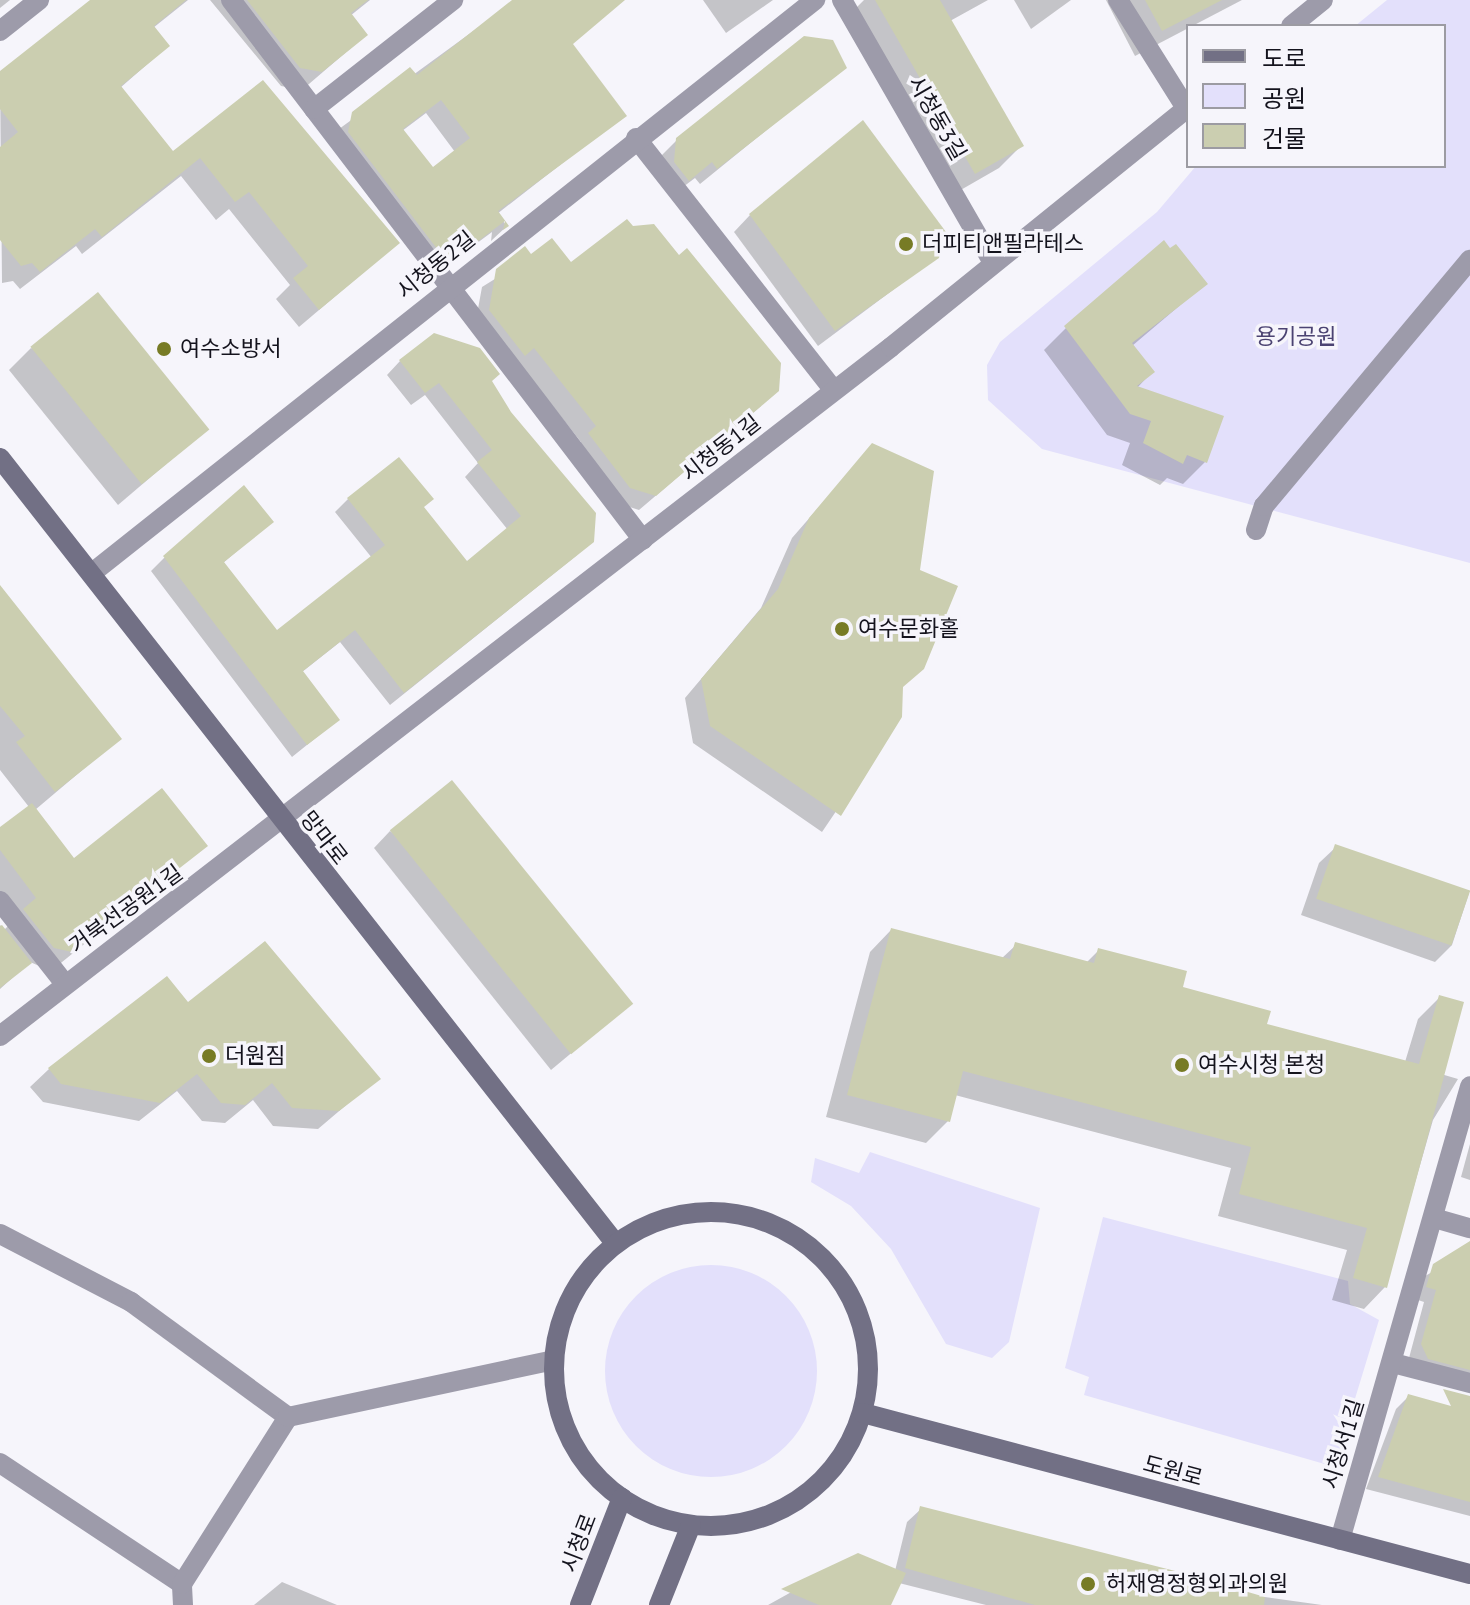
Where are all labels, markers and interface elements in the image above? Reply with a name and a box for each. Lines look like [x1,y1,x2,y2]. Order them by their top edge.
legend [1186,24,1446,168]
text: 도로 [1262,43,1306,74]
street label: 시청동3길 [902,71,972,165]
text: 공원 [1262,83,1306,114]
text: 건물 [1262,123,1306,154]
street label: 시청동2길 [392,225,480,305]
place label: 더피티앤필라테스 [922,231,1084,257]
marker: 더피티앤필라테스 [897,235,915,253]
park label: 용기공원 [1256,324,1336,350]
place label: 여수소방서 [180,336,281,362]
marker: 여수소방서 [155,340,173,358]
street label: 시청동1길 [676,409,766,487]
place label: 여수문화홀 [858,616,959,642]
marker: 여수문화홀 [833,620,851,638]
street label: 망마로 [295,806,353,870]
street label: 거북선공원1길 [64,859,188,959]
place label: 더원짐 [225,1043,286,1069]
marker: 더원짐 [200,1047,218,1065]
place label: 여수시청 본청 [1198,1052,1325,1078]
marker: 여수시청 본청 [1173,1056,1191,1074]
street label: 시청서1길 [1317,1396,1369,1492]
street label: 도원로 [1140,1450,1206,1492]
street label: 시청로 [556,1510,602,1576]
place label: 허재영정형외과의원 [1106,1571,1288,1597]
marker: 허재영정형외과의원 [1077,1573,1099,1595]

